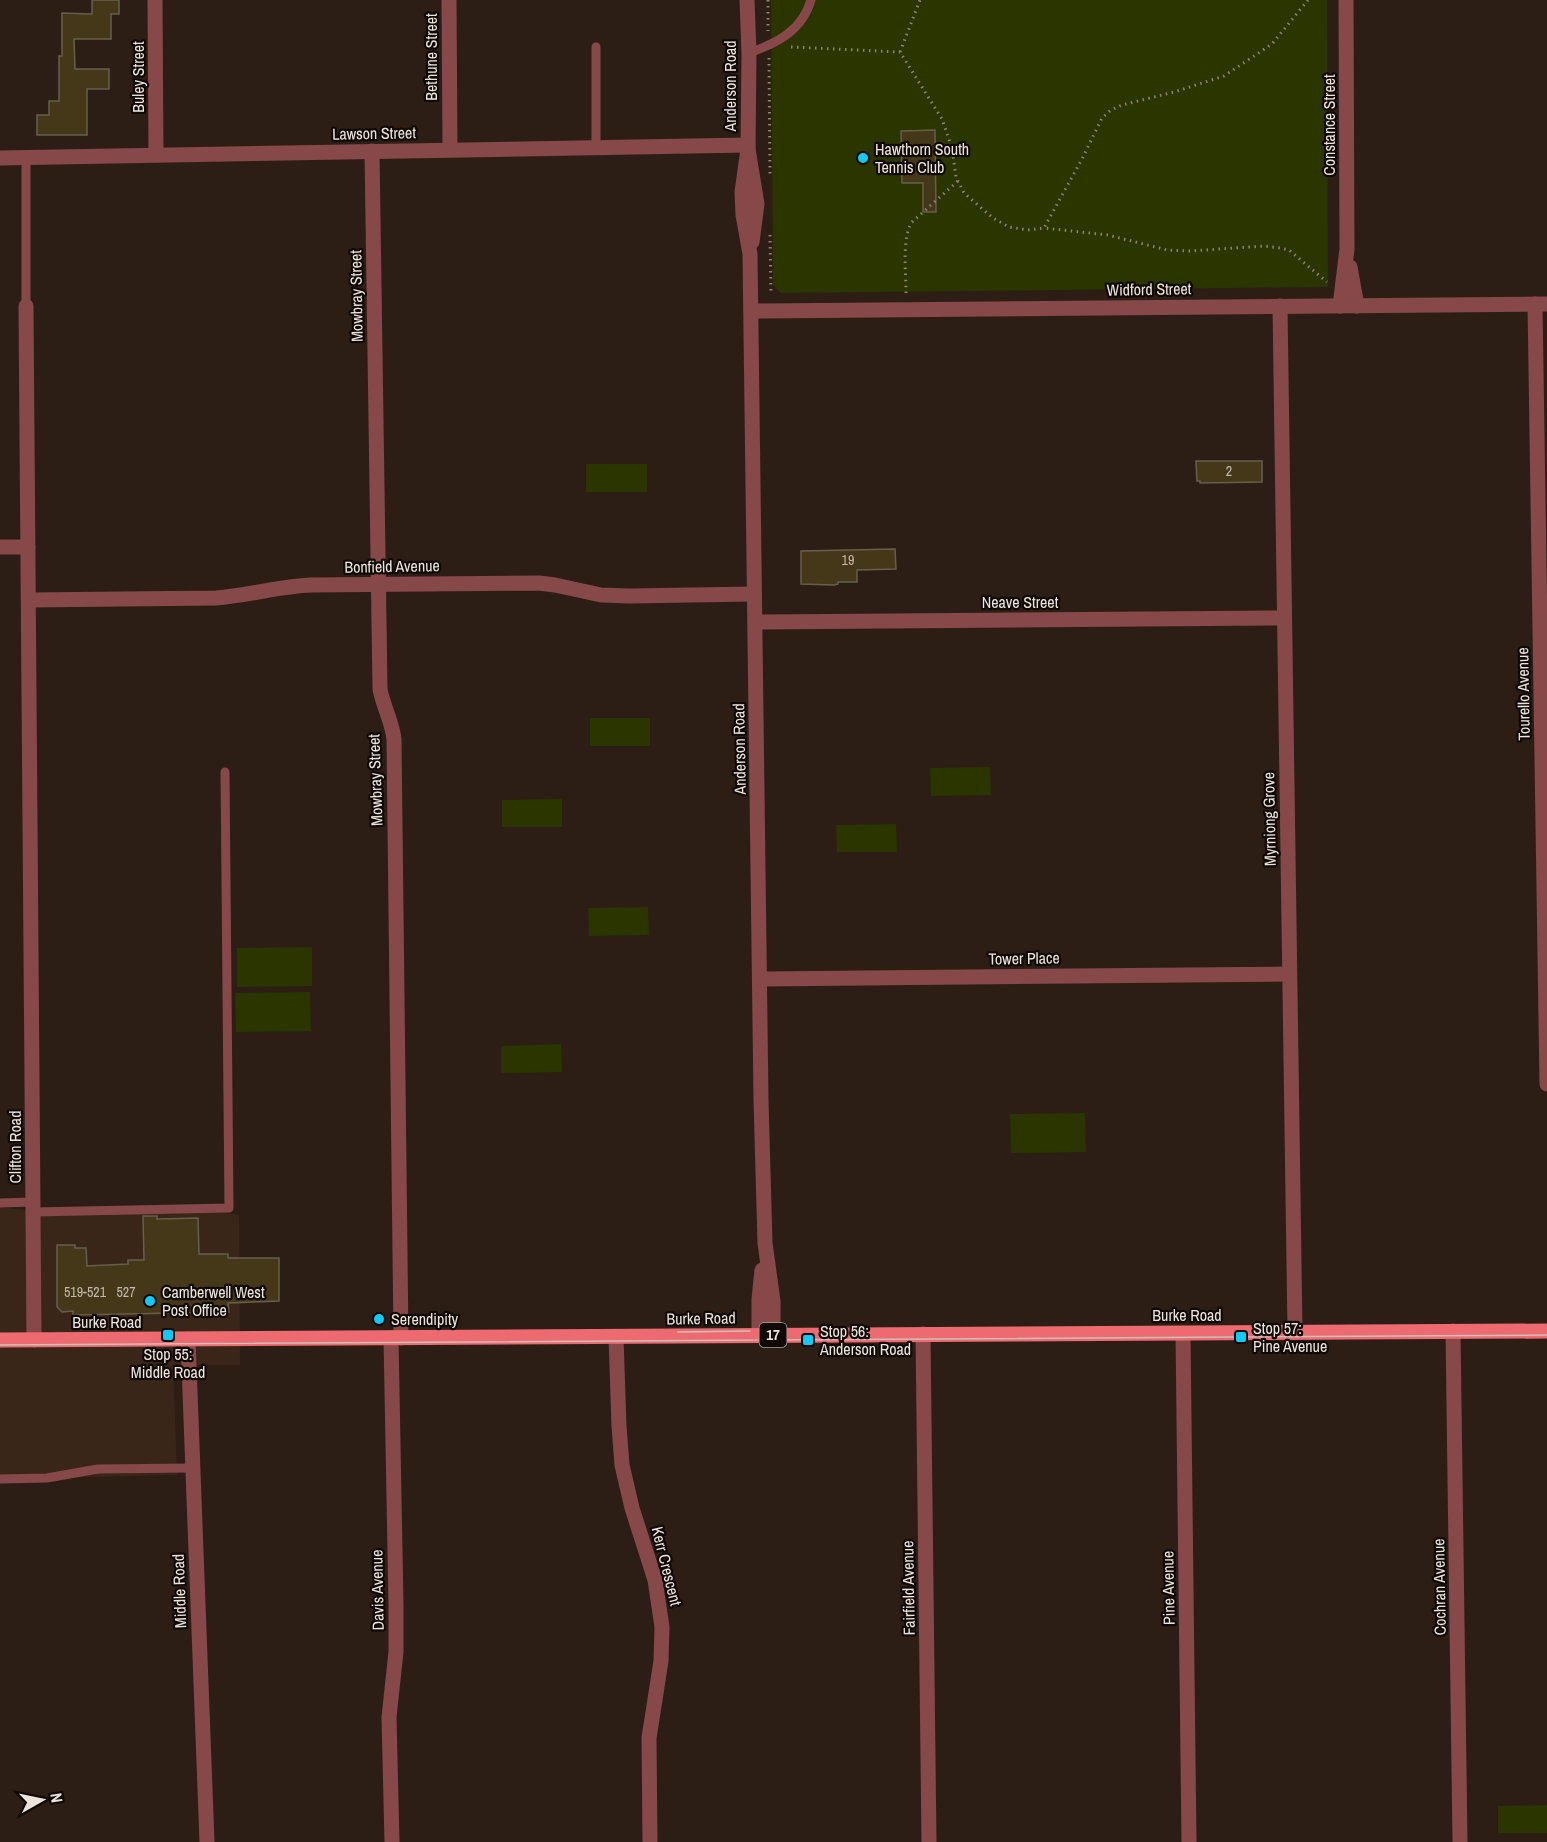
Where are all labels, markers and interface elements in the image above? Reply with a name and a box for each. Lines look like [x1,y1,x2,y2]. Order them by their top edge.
street label: Bethune Street [420,13,442,101]
street label: Anderson Road [719,40,741,133]
street label: Buley Street [127,41,149,113]
street label: Constance Street [1318,74,1340,176]
street label: Lawson Street [332,121,416,145]
place label: Hawthorn South Tennis Club [875,138,969,178]
marker: Hawthorn South Tennis Club [856,151,870,165]
street label: Mowbray Street [344,250,368,342]
street label: Widford Street [1107,277,1192,301]
house number: 2 [1226,462,1232,480]
house number: 19 [842,551,854,569]
street label: Bonfield Avenue [344,554,440,578]
street label: Neave Street [982,591,1059,613]
street label: Tourello Avenue [1511,647,1535,741]
street label: Anderson Road [727,703,751,796]
street label: Mowbray Street [362,733,388,826]
street label: Myrniong Grove [1257,772,1281,866]
street label: Tower Place [988,946,1060,970]
street label: Clifton Road [4,1111,26,1183]
place label: Camberwell West Post Office [162,1281,265,1321]
house number: 519-521 [64,1283,107,1301]
house number: 527 [116,1283,136,1301]
marker: Camberwell West Post Office [143,1294,157,1308]
street label: Burke Road [1152,1304,1222,1326]
street label: Burke Road [666,1306,736,1330]
place label: Serendipity [391,1308,459,1330]
street label: Burke Road [72,1311,142,1333]
marker: Serendipity [372,1312,386,1326]
place label: Stop 57: Pine Avenue [1253,1317,1327,1357]
place label: Stop 56: Anderson Road [819,1320,911,1360]
road number: 17 [760,1323,786,1347]
marker: Stop 55: Middle Road [161,1328,175,1342]
marker: Stop 57: Pine Avenue [1234,1330,1248,1344]
marker: Stop 56: Anderson Road [801,1333,815,1347]
place label: Stop 55: Middle Road [131,1343,205,1383]
street label: Kerr Crescent [647,1524,688,1608]
street label: Cochran Avenue [1427,1538,1451,1636]
street label: Fairfield Avenue [896,1540,920,1636]
street label: Davis Avenue [365,1549,389,1631]
street label: Pine Avenue [1156,1551,1180,1625]
street label: Middle Road [167,1553,191,1629]
north arrow [12,1770,72,1830]
text: N [45,1791,68,1804]

